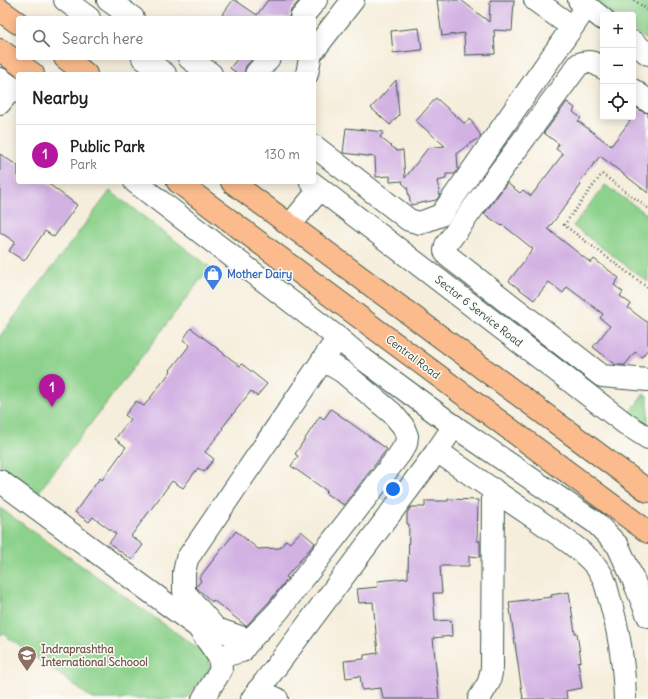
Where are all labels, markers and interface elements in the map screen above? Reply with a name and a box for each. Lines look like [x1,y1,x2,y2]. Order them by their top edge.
map controls [600,12,636,120]
button: + [600,12,636,48]
search box [16,16,316,60]
icon: search [30,27,52,49]
text: Search here [62,29,143,48]
button: − [600,48,636,84]
button: locate [600,84,636,120]
text: Nearby [32,87,88,109]
text: Public Park [70,137,145,156]
text: 1 [42,146,48,163]
text: 130 m [264,146,300,163]
text: Park [70,156,97,173]
shop icon: Mother Dairy [202,263,224,291]
place label: Mother Dairy [227,267,292,282]
street label: Sector 6 Service Road [432,272,526,350]
street label: Central Road [383,332,443,382]
pin: 1 [39,374,65,407]
your location [383,479,403,499]
place label: Indraprashtha International Schoool [41,642,148,669]
school or university icon: Indraprashtha International Schoool [16,644,38,672]

